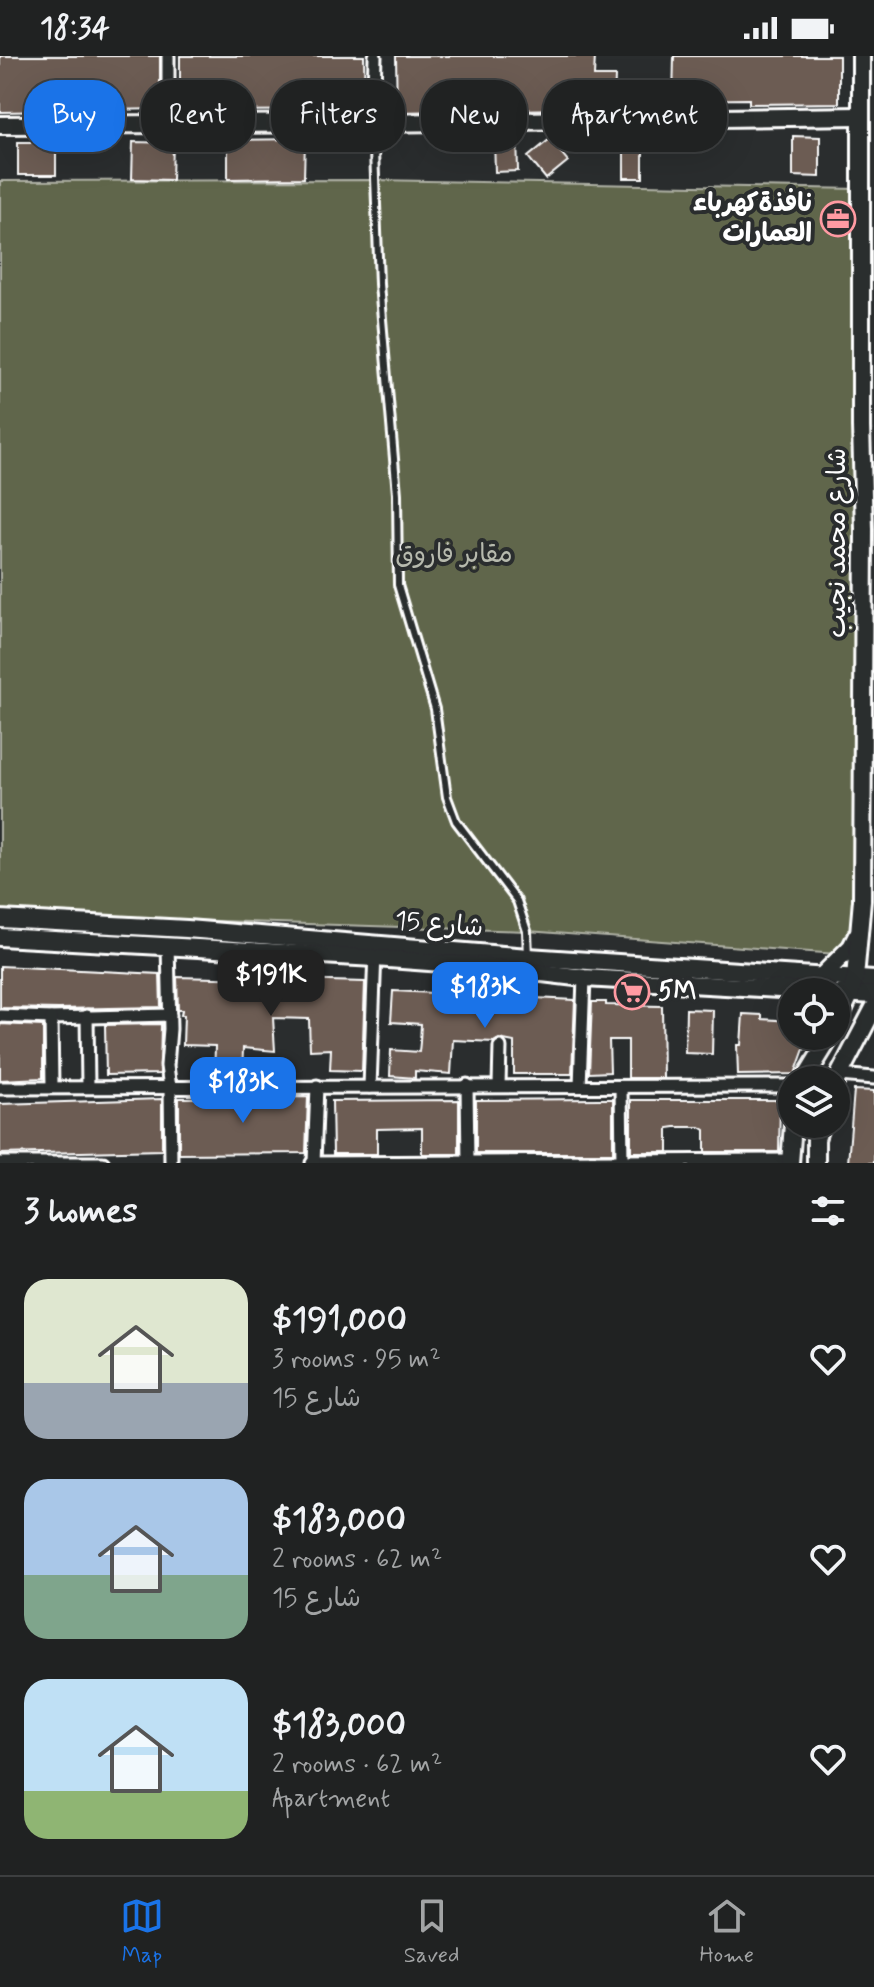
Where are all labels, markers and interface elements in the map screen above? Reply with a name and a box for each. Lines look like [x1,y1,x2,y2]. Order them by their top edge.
text: 18:34 [40,9,110,48]
chip: Buy [24,80,125,152]
chip: Rent [141,80,255,152]
chip: Filters [271,80,405,152]
chip: New [421,80,527,152]
chip: Apartment [543,80,727,152]
place label: نافذةكهرباء العمارات [693,187,812,251]
office icon: نافذةكهرباء العمارات [819,200,857,238]
street label: شارع محمد نجيب [821,448,855,638]
park label: مقابر فاروق [395,538,513,572]
street label: شارع 15 [393,904,485,946]
pin: $191K [215,950,327,1018]
text: $191K [236,959,306,993]
pin: $183K [429,962,541,1030]
text: $183K [450,971,520,1005]
supermarket icon: 5M [613,973,651,1011]
place label: 5M [658,975,696,1009]
map controls [778,978,850,1138]
button: locate [778,978,850,1050]
pin: $183K [187,1057,299,1125]
text: $183K [208,1066,278,1100]
button: layers [778,1066,850,1138]
text: 3 homes [24,1189,137,1234]
icon: filters [806,1189,850,1233]
text: $191,000 [272,1298,407,1343]
icon: home [88,1311,184,1407]
icon: heart [806,1337,850,1381]
text: 3 rooms · 95 m² [272,1343,441,1377]
text: شارع 15 [272,1382,361,1416]
text: $183,000 [272,1498,406,1543]
icon: home [88,1511,184,1607]
icon: heart [806,1537,850,1581]
text: 2 rooms · 62 m² [272,1543,442,1577]
text: شارع 15 [272,1582,361,1616]
text: $183,000 [272,1703,406,1748]
icon: home [88,1711,184,1807]
icon: heart [806,1737,850,1781]
text: 2 rooms · 62 m² [272,1748,442,1782]
text: Apartment [272,1782,390,1816]
tab: Map [120,1894,164,1970]
tab: Saved [404,1894,459,1970]
tab: Home [699,1894,754,1970]

